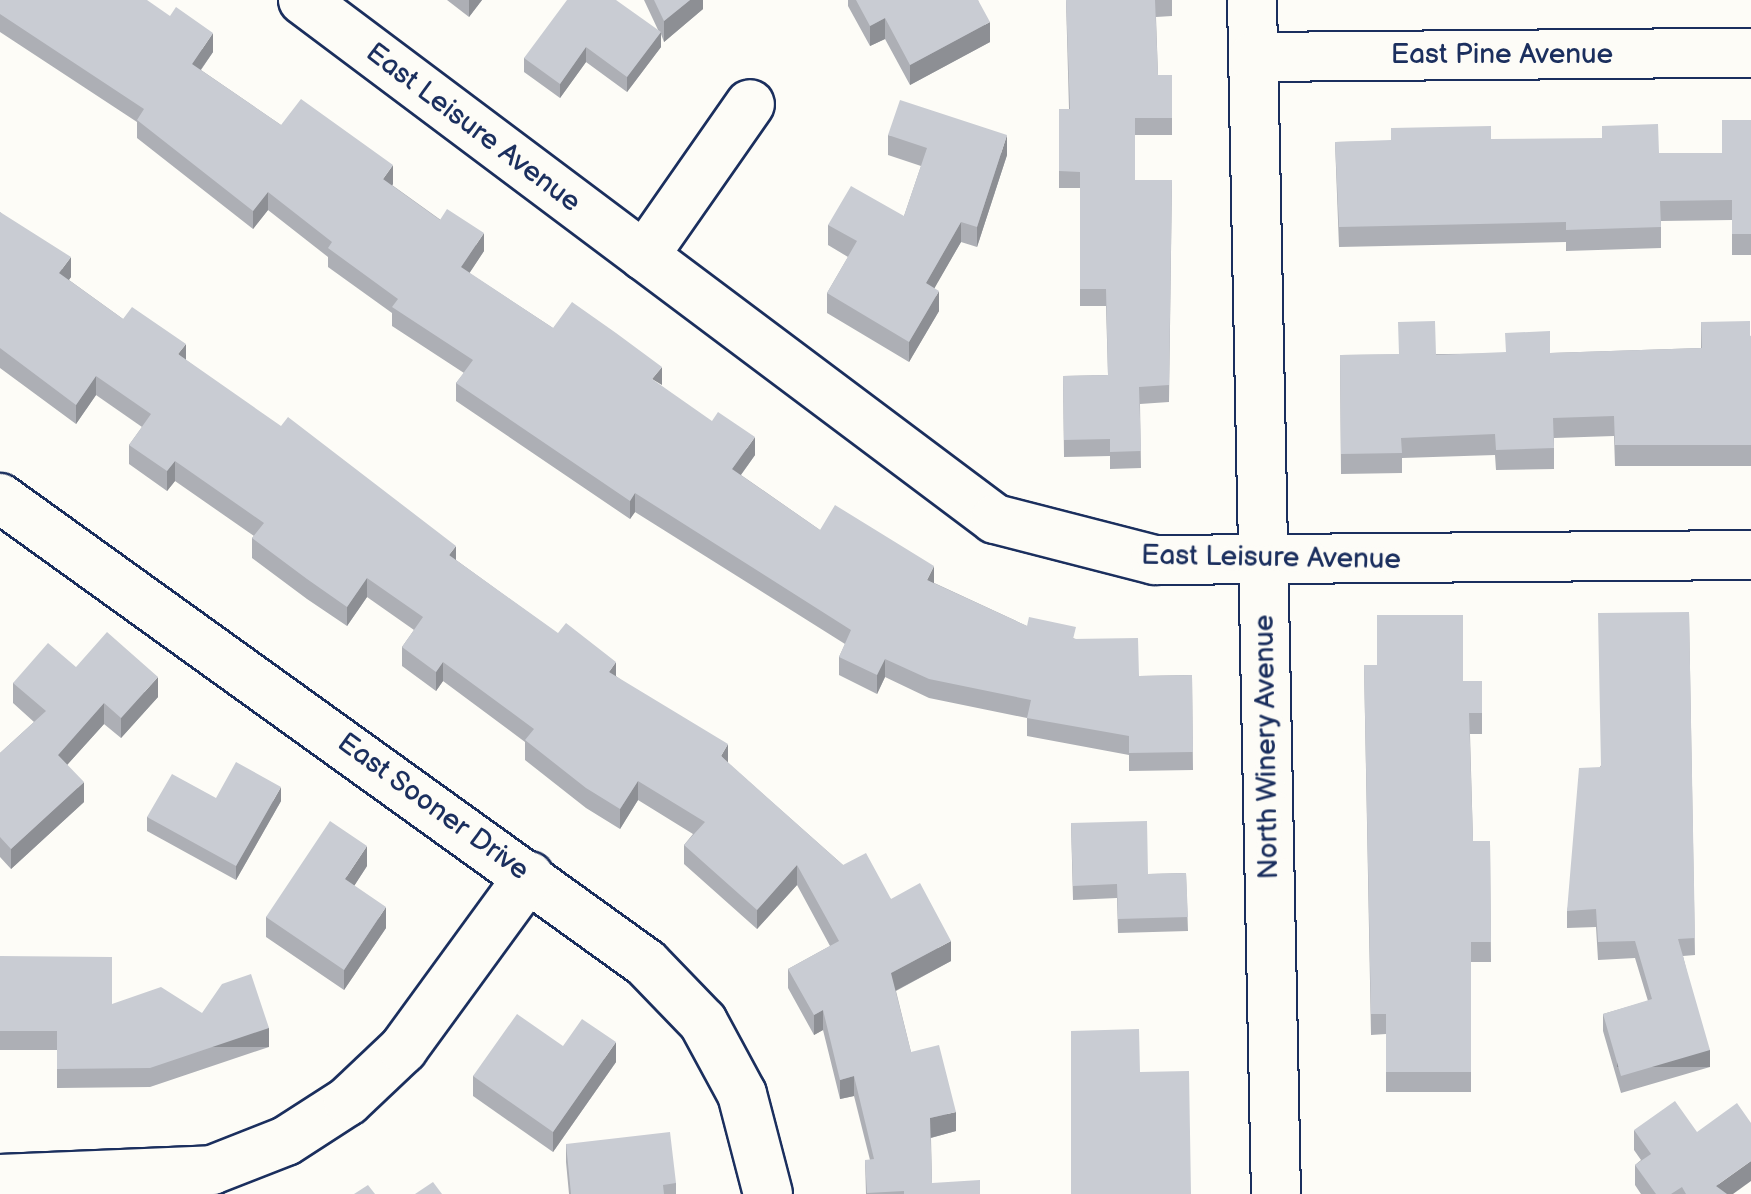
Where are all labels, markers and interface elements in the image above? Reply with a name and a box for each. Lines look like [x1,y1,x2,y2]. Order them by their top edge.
street label: East Leisure Avenue [359,36,587,220]
street label: East Pine Avenue [1391,38,1613,72]
street label: East Leisure Avenue [1141,539,1401,577]
street label: North Winery Avenue [1248,613,1286,881]
street label: East Sooner Drive [331,726,535,888]

